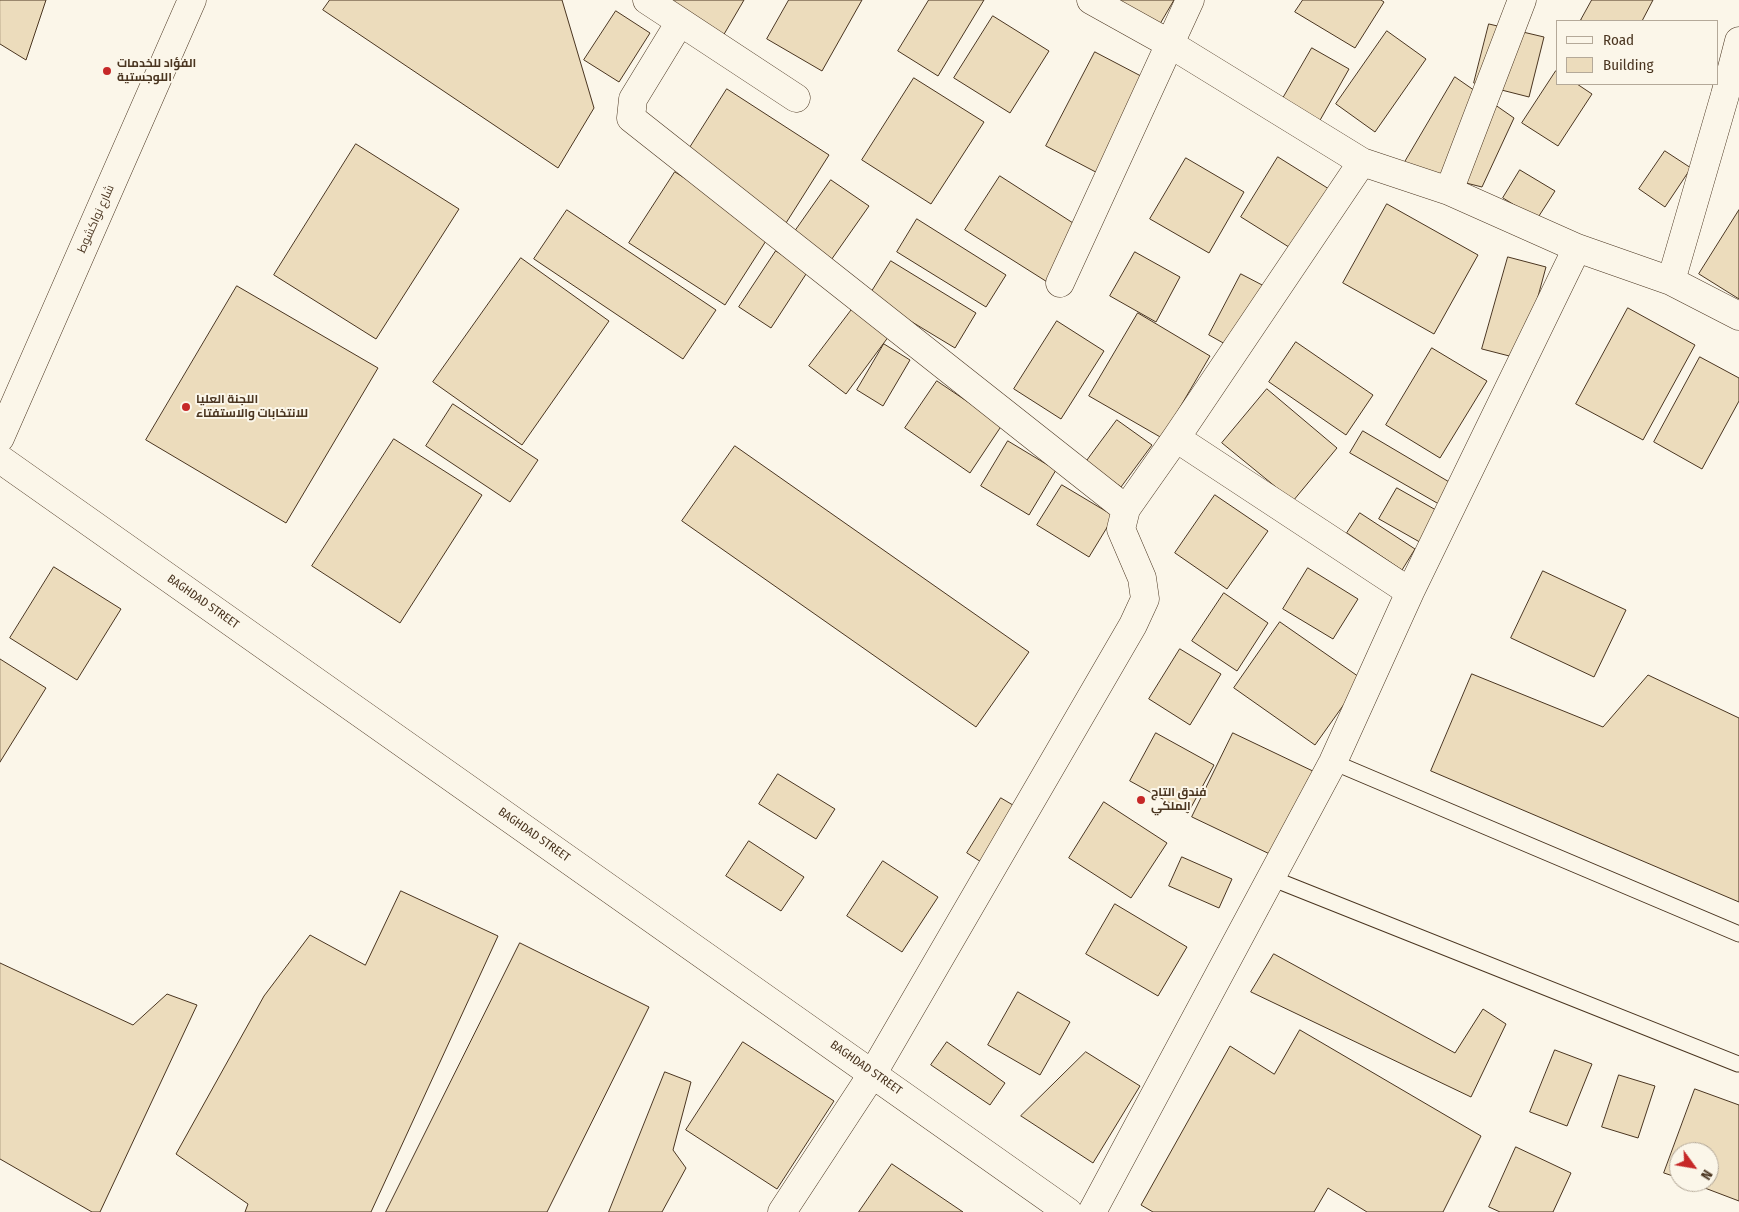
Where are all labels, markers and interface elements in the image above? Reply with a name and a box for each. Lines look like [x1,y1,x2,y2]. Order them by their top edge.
legend [1556,20,1719,85]
text: Road [1603,31,1634,49]
text: Building [1603,56,1654,74]
place label: الفؤاد للخدمات اللوجستية [117,57,196,85]
marker: الفؤاد للخدمات اللوجستية [101,65,113,77]
street label: شارع نواكشوط [75,183,117,255]
place label: اللجنة العليا للانتخابات والاستفتاء [196,393,308,421]
marker: اللجنة العليا للانتخابات والاستفتاء [180,401,192,413]
street label: BAGHDAD STREET [164,572,242,632]
place label: فندق التاج الملكي [1151,786,1207,814]
marker: فندق التاج الملكي [1135,794,1147,806]
street label: BAGHDAD STREET [495,805,573,865]
street label: BAGHDAD STREET [827,1038,905,1098]
north arrow [1669,1142,1719,1192]
text: N [1697,1167,1716,1183]

